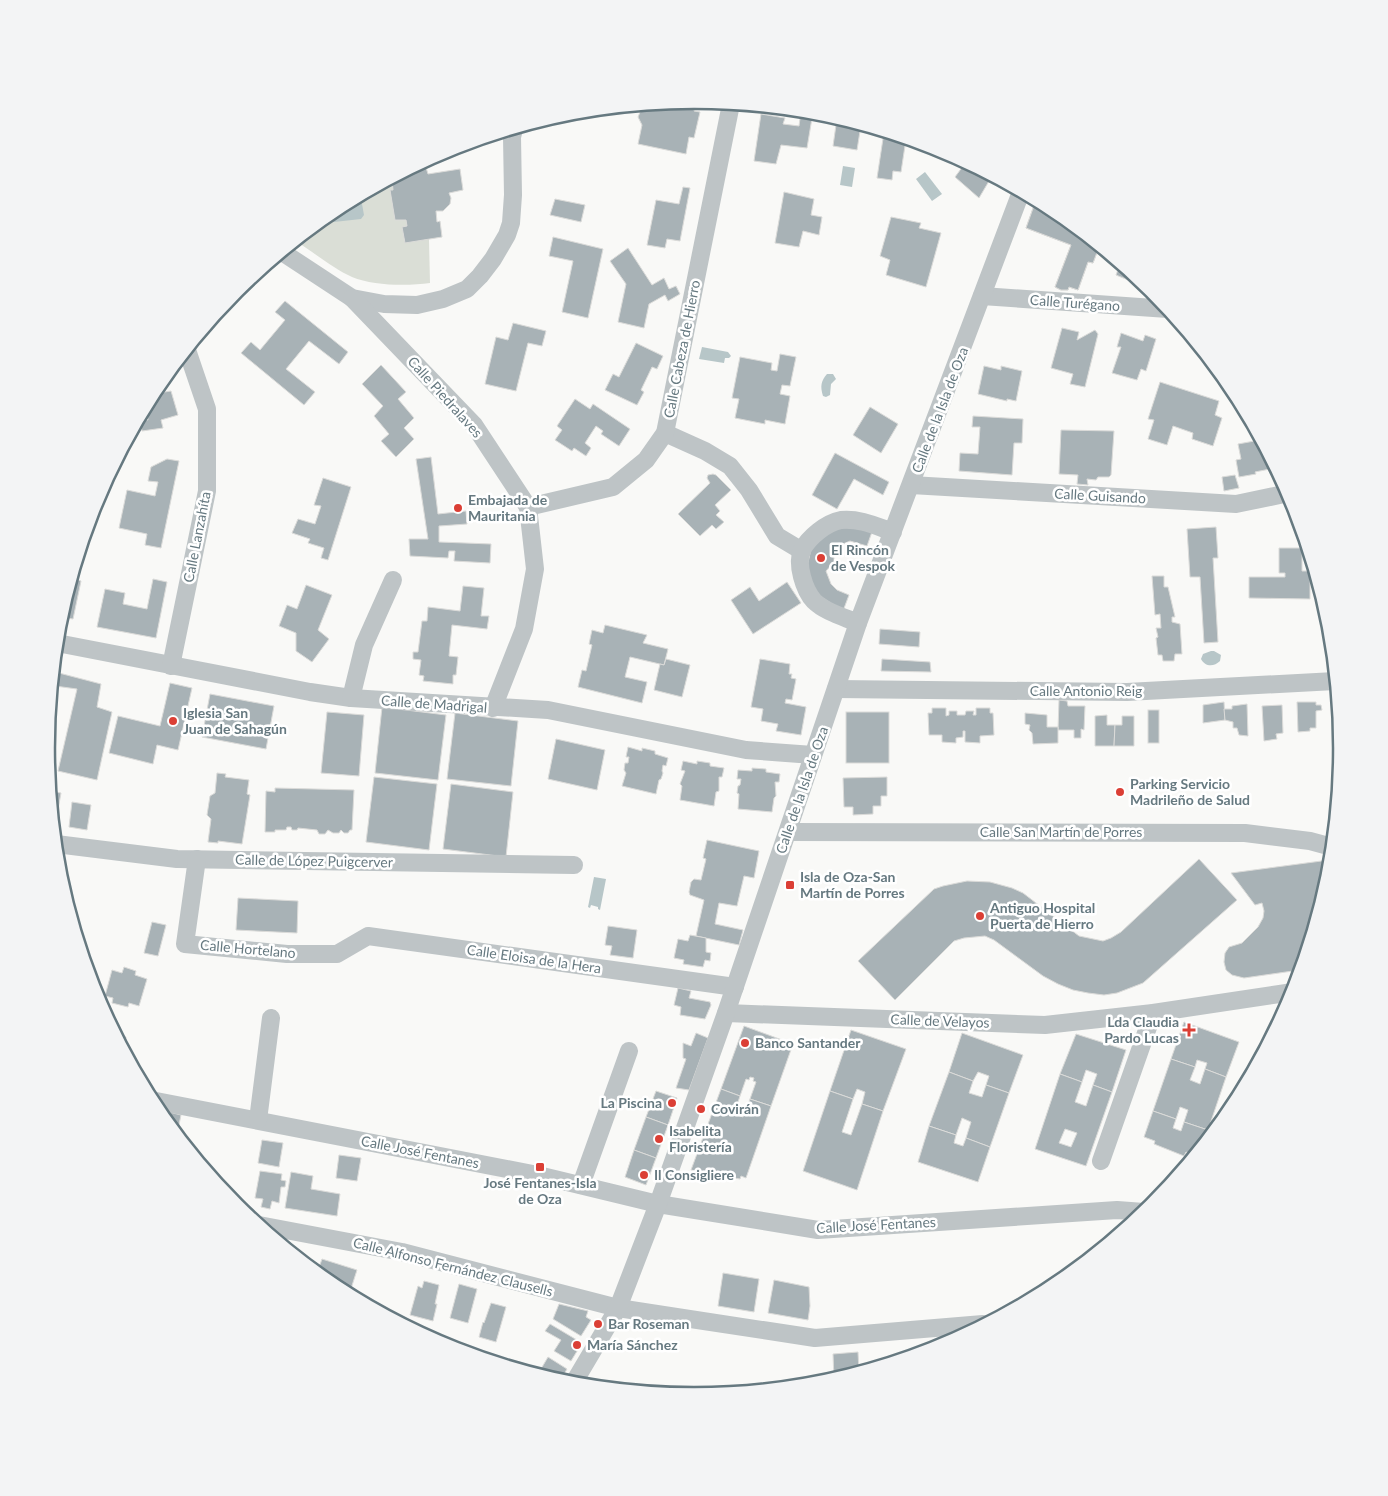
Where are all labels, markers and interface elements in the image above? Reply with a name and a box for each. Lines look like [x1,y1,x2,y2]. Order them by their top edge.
street label: Calle Cabeza de Hierro [660,278,703,419]
street label: Calle Turégano [1029,291,1121,314]
street label: Calle de la Isla de Oza [908,345,971,475]
street label: Calle Piedralaves [404,353,486,441]
street label: Calle Guisando [1054,485,1146,506]
street label: Calle Lanzahíta [179,490,214,584]
place label: Embajada de Mauritania [468,491,548,524]
marker: Embajada de Mauritania [452,502,464,514]
place label: El Rincón de Vespok [831,541,896,574]
marker: El Rincón de Vespok [815,552,827,564]
street label: Calle Antonio Reig [1030,682,1142,699]
street label: Calle de Madrigal [380,691,488,716]
place label: Iglesia San Juan de Sahagún [183,704,287,737]
marker: Iglesia San Juan de Sahagún [167,715,179,727]
street label: Calle de la Isla de Oza [772,724,831,856]
place label: Parking Servicio Madrileño de Salud [1130,775,1250,808]
marker: Parking Servicio Madrileño de Salud [1114,786,1126,798]
street label: Calle San Martín de Porres [980,823,1142,840]
street label: Calle de López Puigcerver [235,851,393,870]
place label: Isla de Oza-San Martín de Porres [800,868,905,901]
marker: Isla de Oza-San Martín de Porres [784,879,796,891]
place label: Antiguo Hospital Puerta de Hierro [989,899,1095,932]
marker: Antiguo Hospital Puerta de Hierro [974,910,986,922]
street label: Calle Hortelano [200,936,297,961]
street label: Calle Eloisa de la Hera [466,941,602,976]
street label: Calle de Velayos [890,1010,990,1031]
place label: Lda Claudia Pardo Lucas [1104,1013,1179,1046]
marker: Lda Claudia Pardo Lucas [1183,1024,1195,1036]
place label: Banco Santander [755,1034,861,1051]
marker: Banco Santander [739,1037,751,1049]
place label: La Piscina [601,1094,662,1111]
marker: La Piscina [666,1097,678,1109]
place label: Covirán [711,1100,759,1117]
marker: Covirán [695,1103,707,1115]
place label: Isabelita Floristería [669,1122,732,1155]
street label: Calle José Fentanes [360,1132,481,1171]
marker: Isabelita Floristería [653,1133,665,1145]
marker: José Fentanes-Isla de Oza [534,1161,546,1173]
place label: Il Consigliere [654,1166,735,1183]
marker: Il Consigliere [638,1169,650,1181]
place label: José Fentanes-Isla de Oza [483,1174,597,1207]
street label: Calle José Fentanes [816,1213,936,1236]
street label: Calle Alfonso Fernández Clausells [351,1233,555,1300]
place label: Bar Roseman [608,1315,690,1332]
marker: Bar Roseman [592,1318,604,1330]
place label: María Sánchez [587,1336,678,1353]
marker: María Sánchez [571,1339,583,1351]

